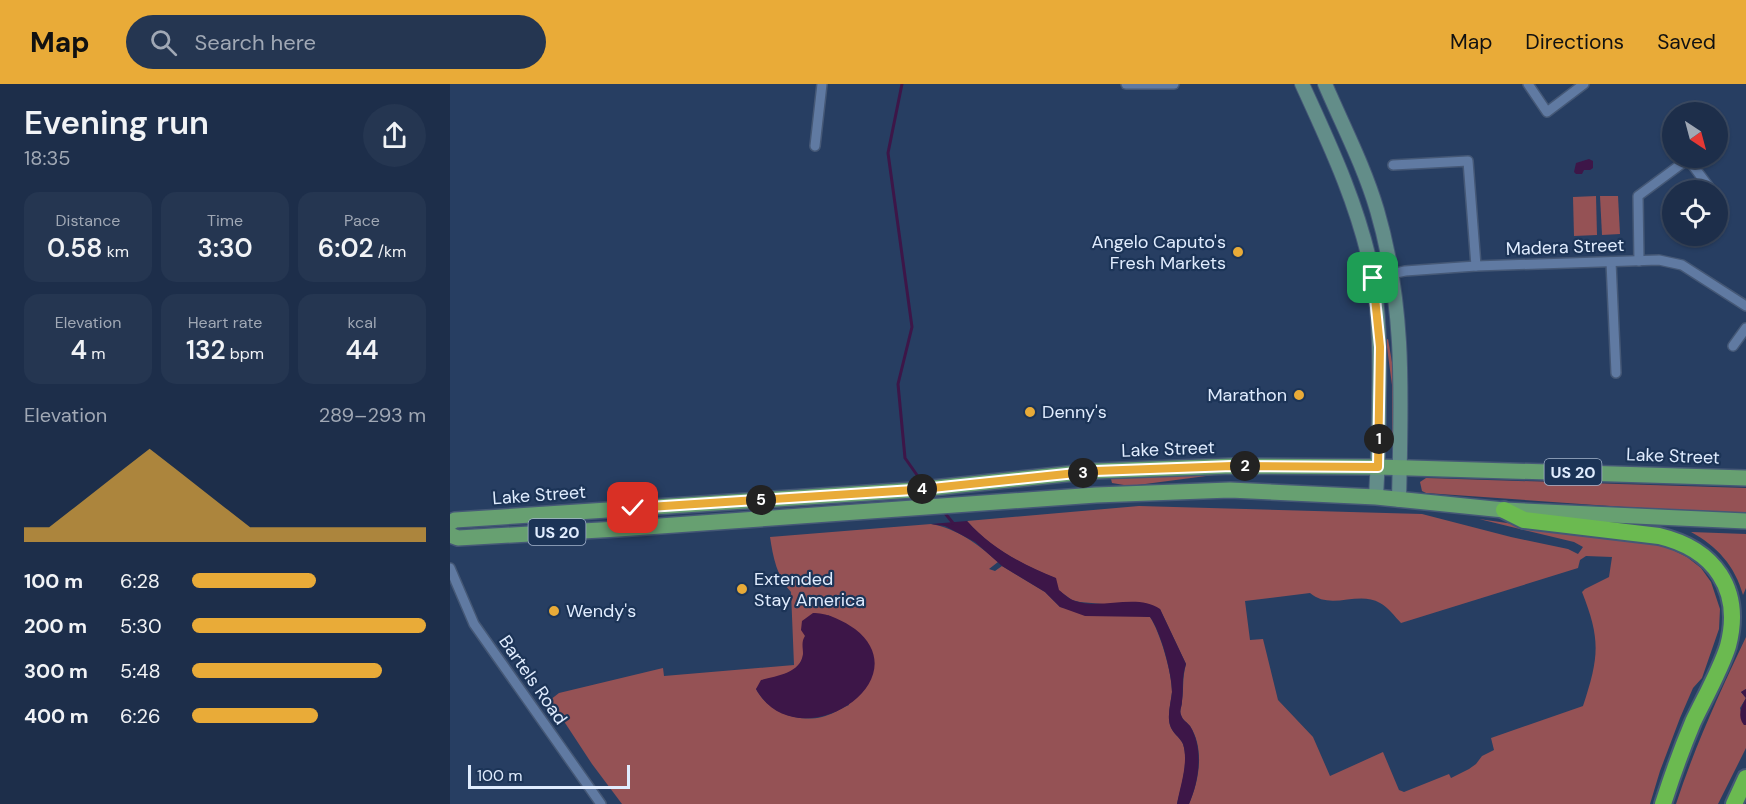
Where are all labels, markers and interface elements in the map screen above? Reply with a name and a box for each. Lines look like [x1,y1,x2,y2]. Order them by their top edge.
search box [126,15,546,69]
text: Map [30,24,90,61]
icon: search [147,26,180,59]
text: Search here [195,28,316,57]
text: Map [1450,28,1492,56]
text: Directions [1525,28,1624,56]
text: Saved [1657,28,1716,56]
text: Evening run [24,101,209,144]
north arrow [1662,102,1728,168]
map controls [1662,102,1728,246]
button: share [363,104,426,167]
text: 18:35 [24,145,70,171]
button: locate [1662,180,1728,246]
text: Distance [56,210,120,231]
text: Time [207,210,243,231]
text: Pace [344,210,380,231]
place label: Angelo Caputo's Fresh Markets [1091,230,1226,275]
text: 0.58 [47,231,102,265]
text: 3:30 [197,231,253,265]
text: 6:02 [318,231,373,265]
street label: Madera Street [1505,233,1625,261]
text: km [102,241,129,262]
text: /km [373,241,406,262]
marker: Angelo Caputo's Fresh Markets [1231,245,1245,259]
pin [1347,252,1398,303]
icon: arrive [1356,261,1389,294]
text: Elevation [55,312,121,333]
text: Heart rate [188,312,262,333]
text: kcal [348,312,376,333]
text: 4 [70,333,87,367]
text: 132 [186,333,226,367]
text: 44 [345,333,379,367]
text: m [87,343,106,364]
text: bpm [226,343,264,364]
place label: Marathon [1207,383,1287,407]
marker: Marathon [1292,388,1306,402]
place label: Denny's [1042,400,1107,424]
text: Elevation [24,402,107,428]
text: 289–293 m [319,402,426,428]
marker: Denny's [1023,405,1037,419]
pin: 1 [1364,424,1394,454]
text: 1 [1376,428,1382,449]
street label: Lake Street [1121,435,1215,463]
street label: Lake Street [1626,442,1720,470]
pin: 2 [1230,451,1260,481]
text: 2 [1240,455,1250,476]
pin: 3 [1068,458,1098,488]
road number: US 20 [1544,459,1602,485]
text: 3 [1078,462,1088,483]
pin: 4 [907,474,937,504]
text: 4 [917,478,927,499]
street label: Lake Street [491,480,587,510]
pin [607,482,658,533]
pin: 5 [746,485,776,515]
text: 5 [756,489,766,510]
icon: check [616,491,649,524]
road number: US 20 [528,519,586,545]
place label: Extended Stay America [754,567,865,612]
text: 100 m [24,568,83,594]
text: 6:28 [120,568,160,594]
marker: Extended Stay America [735,582,749,596]
place label: Wendy's [566,599,636,623]
marker: Wendy's [547,604,561,618]
text: 200 m [24,613,87,639]
text: 5:30 [120,613,162,639]
street label: Bartels Road [493,630,573,730]
text: 300 m [24,658,88,684]
text: 5:48 [120,658,161,684]
text: 400 m [24,703,89,729]
text: 6:26 [120,703,161,729]
scale bar [468,762,630,790]
text: 100 m [477,765,522,786]

